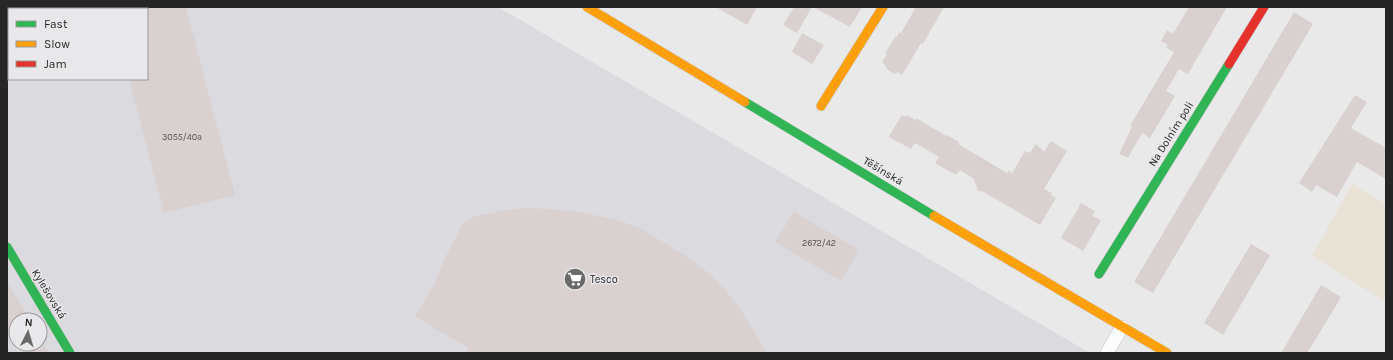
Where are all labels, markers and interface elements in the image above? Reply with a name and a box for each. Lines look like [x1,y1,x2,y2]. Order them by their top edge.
legend [8,8,148,80]
text: Fast [44,17,68,31]
text: Slow [44,37,70,51]
text: Jam [44,57,67,71]
street label: Na Dolním poli [1146,99,1196,169]
house number: 3055/40a [162,132,202,142]
street label: Těšínská [861,154,905,188]
house number: 2672/42 [802,238,836,248]
supermarket icon: Tesco [562,266,588,292]
street label: Kylešovská [29,267,69,321]
place label: Tesco [590,273,618,286]
north arrow [8,312,48,352]
text: N [24,316,33,329]

